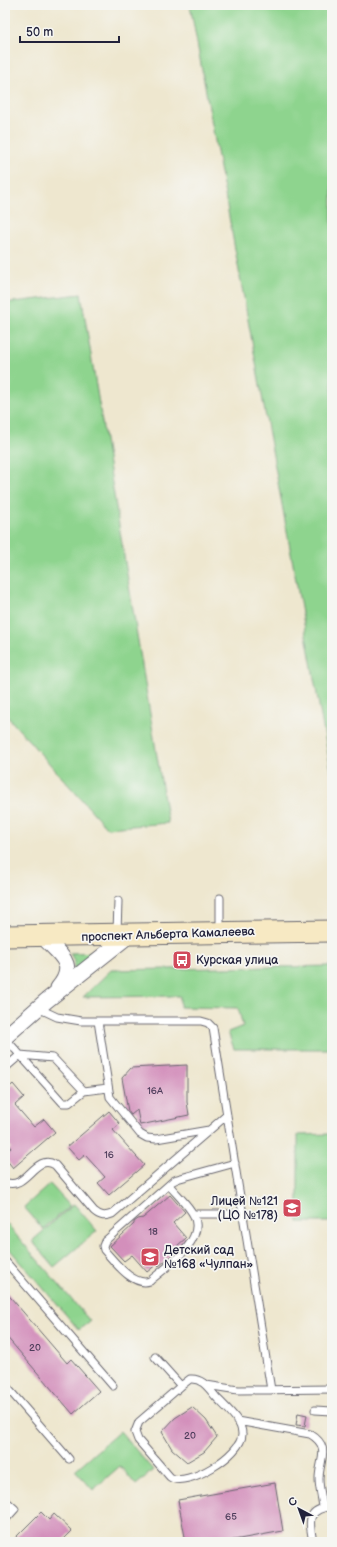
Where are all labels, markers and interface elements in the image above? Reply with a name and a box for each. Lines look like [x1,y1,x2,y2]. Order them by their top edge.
scale bar [20,18,119,44]
text: 50 m [26,25,53,40]
street label: проспект Альберта Камалеева [81,924,255,945]
bus stop icon: Курская улица [171,949,193,971]
place label: Курская улица [196,953,278,968]
house number: 16А [147,1085,164,1097]
house number: 16 [104,1149,114,1161]
place label: Лицей №121 (ЦО №178) [210,1194,278,1223]
school or university icon: Лицей №121 (ЦО №178) [281,1197,303,1219]
house number: 18 [148,1226,158,1238]
place label: Детский сад №168 «Чулпан» [164,1243,254,1272]
school or university icon: Детский сад №168 «Чулпан» [139,1246,161,1268]
house number: 20 [29,1342,41,1354]
house number: 20 [184,1430,196,1442]
north arrow [279,1489,319,1529]
text: С [286,1494,300,1509]
house number: 65 [225,1511,237,1523]

